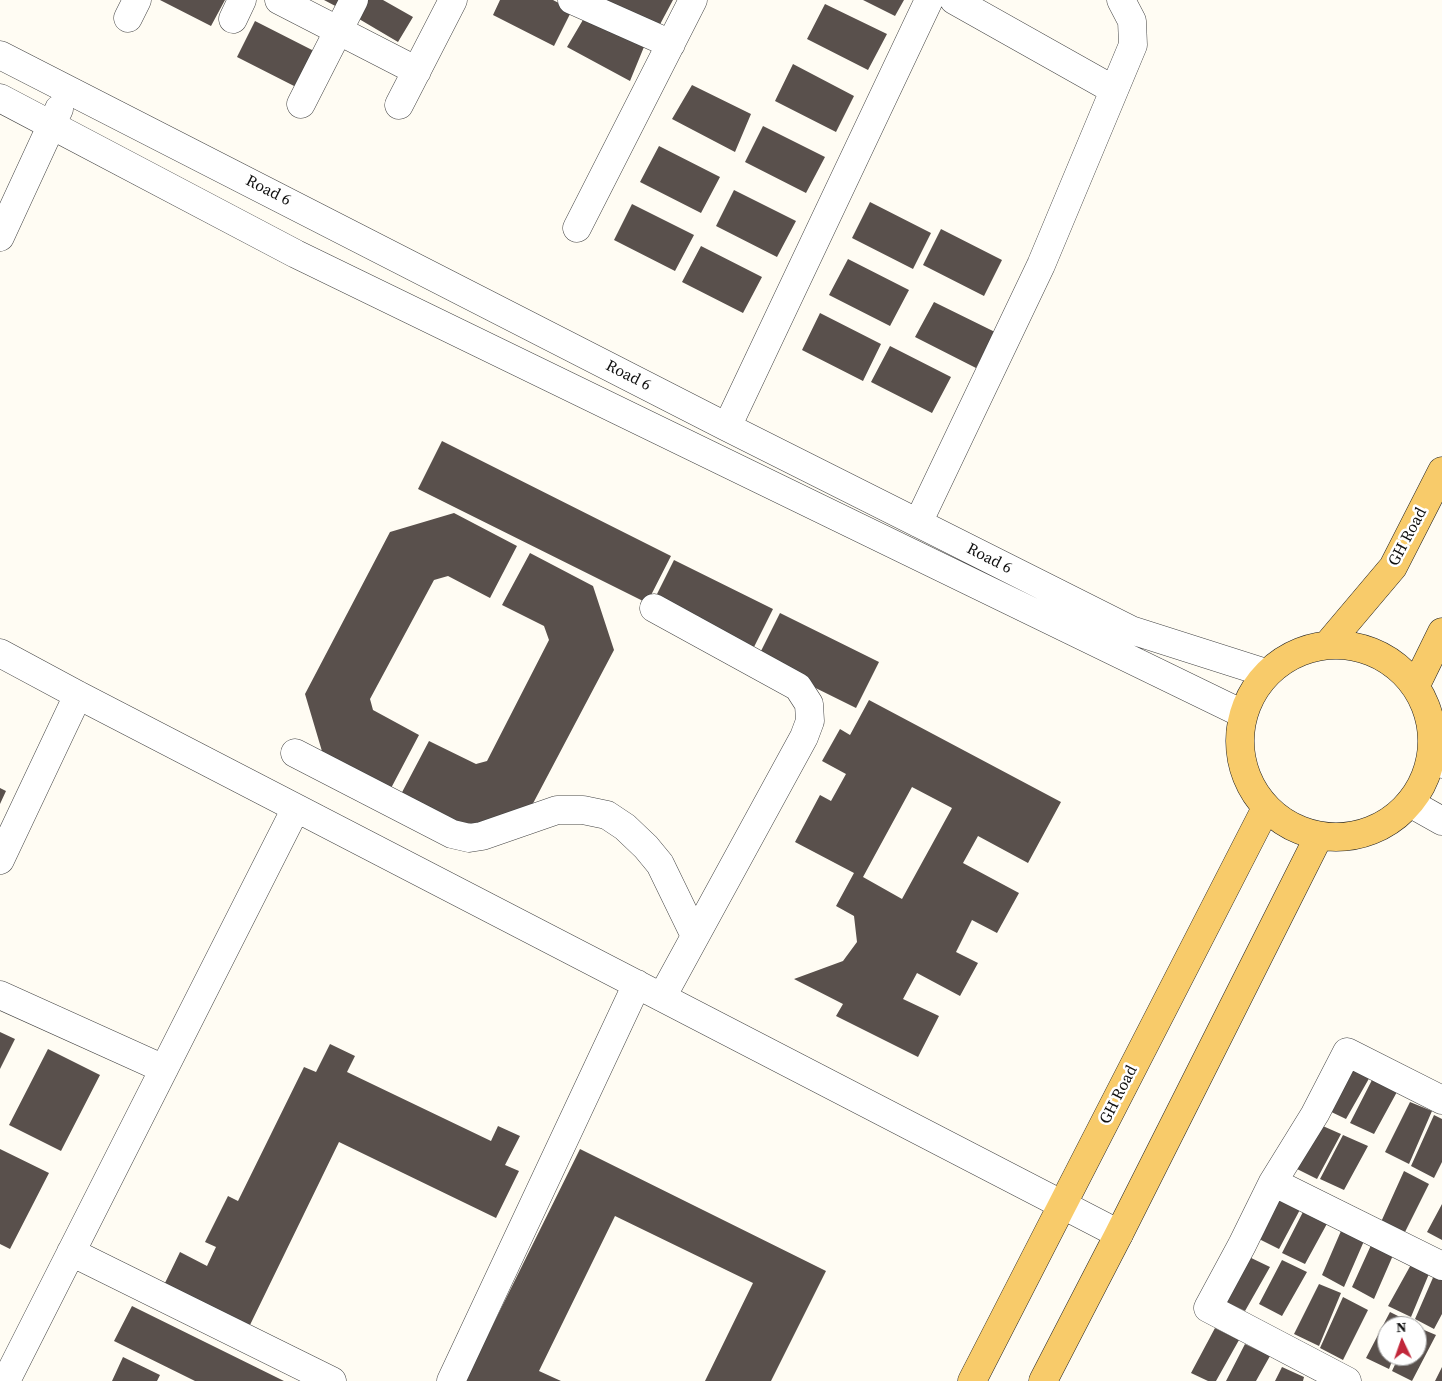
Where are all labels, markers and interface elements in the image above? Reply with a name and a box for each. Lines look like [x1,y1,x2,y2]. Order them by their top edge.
street label: Road 6 [242,172,294,210]
street label: Road 6 [602,357,654,395]
street label: GH Road [1385,505,1431,569]
street label: Road 6 [963,540,1015,578]
street label: GH Road [1096,1062,1142,1128]
north arrow [1377,1316,1427,1366]
text: N [1396,1317,1407,1337]

